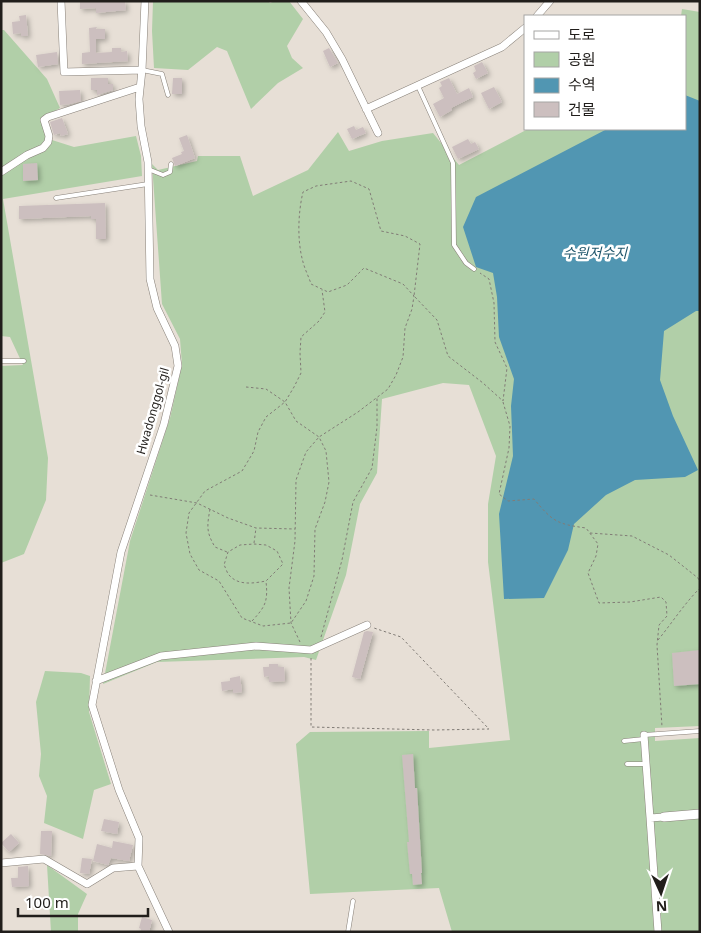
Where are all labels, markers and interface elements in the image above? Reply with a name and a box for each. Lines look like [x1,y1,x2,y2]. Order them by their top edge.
legend [524,15,686,130]
text: 도로 [568,24,596,44]
text: 공원 [568,49,596,69]
text: 수역 [568,74,596,94]
text: 건물 [568,99,596,119]
water label: 수원저수지 [563,243,628,262]
street label: Hwadonggol-gil [132,365,173,456]
north arrow [636,868,686,918]
scale bar [18,886,148,918]
text: 100 m [25,892,69,912]
text: N [656,897,668,916]

